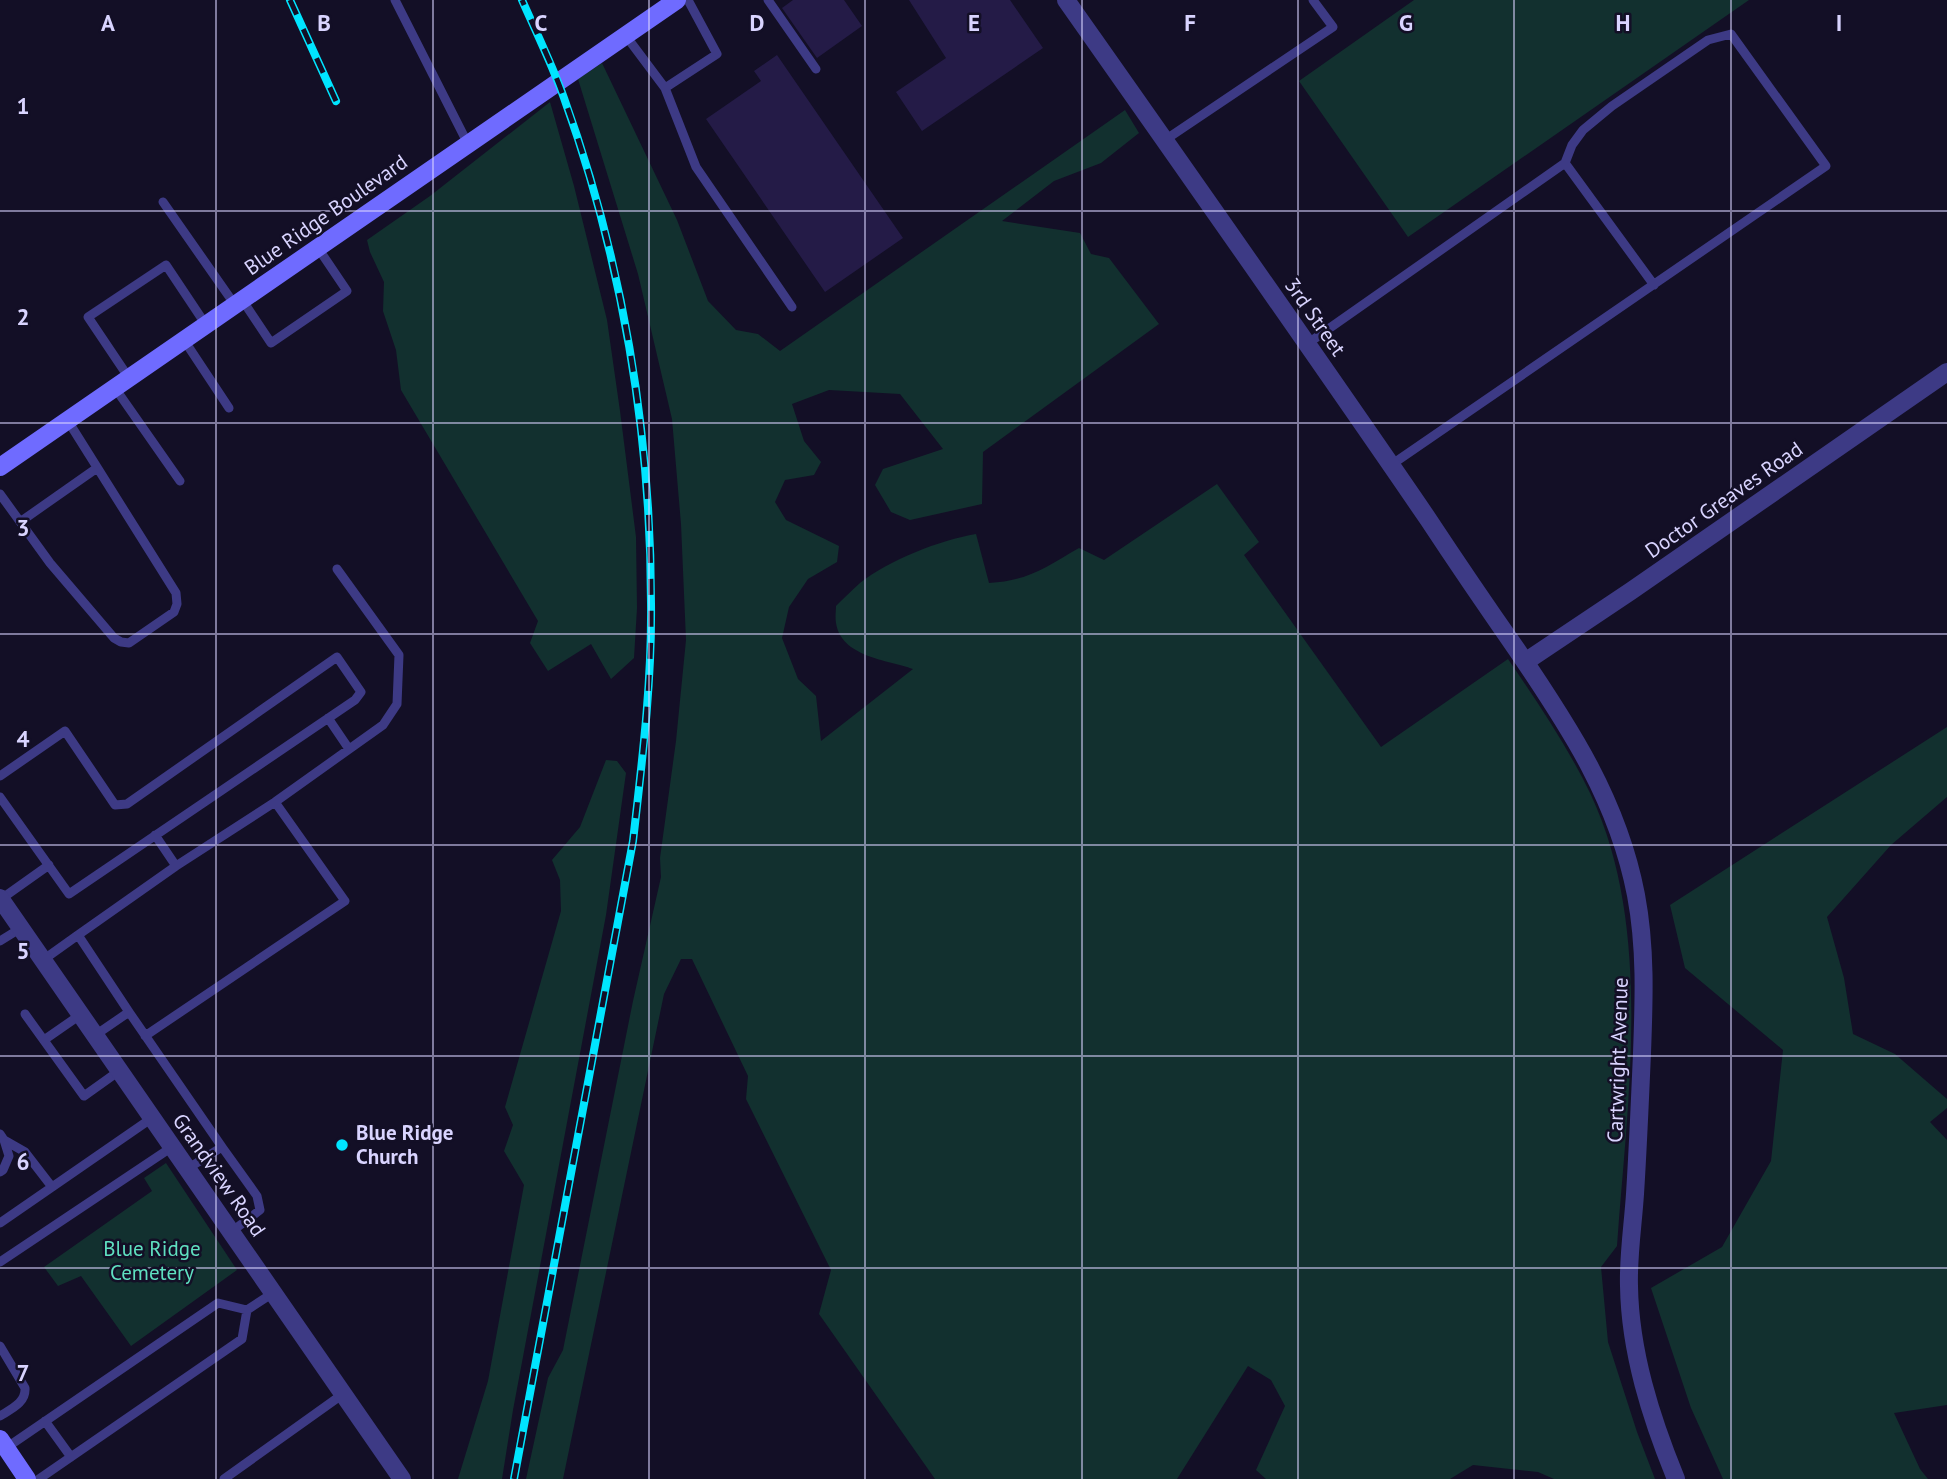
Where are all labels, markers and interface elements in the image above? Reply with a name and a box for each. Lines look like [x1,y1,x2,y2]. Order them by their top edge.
text: A [101,8,115,37]
text: B [317,8,331,37]
text: C [535,8,548,37]
text: D [750,8,764,37]
text: E [968,8,980,37]
text: F [1184,8,1196,37]
text: G [1399,8,1413,37]
text: H [1616,8,1630,37]
text: I [1836,8,1842,37]
text: 1 [16,91,30,120]
street label: Blue Ridge Boulevard [239,148,413,281]
street label: 3rd Street [1279,272,1352,361]
text: 2 [16,302,30,331]
street label: Doctor Greaves Road [1640,435,1808,564]
text: 3 [16,513,30,542]
text: 4 [16,724,30,753]
text: 5 [16,936,30,965]
street label: Cartwright Avenue [1601,977,1634,1143]
street label: Grandview Road [167,1108,272,1242]
place label: Blue Ridge Church [356,1119,453,1170]
marker: Blue Ridge Church [334,1137,350,1153]
text: 6 [16,1147,30,1176]
park label: Blue Ridge Cemetery [103,1235,201,1286]
text: 7 [16,1358,30,1387]

